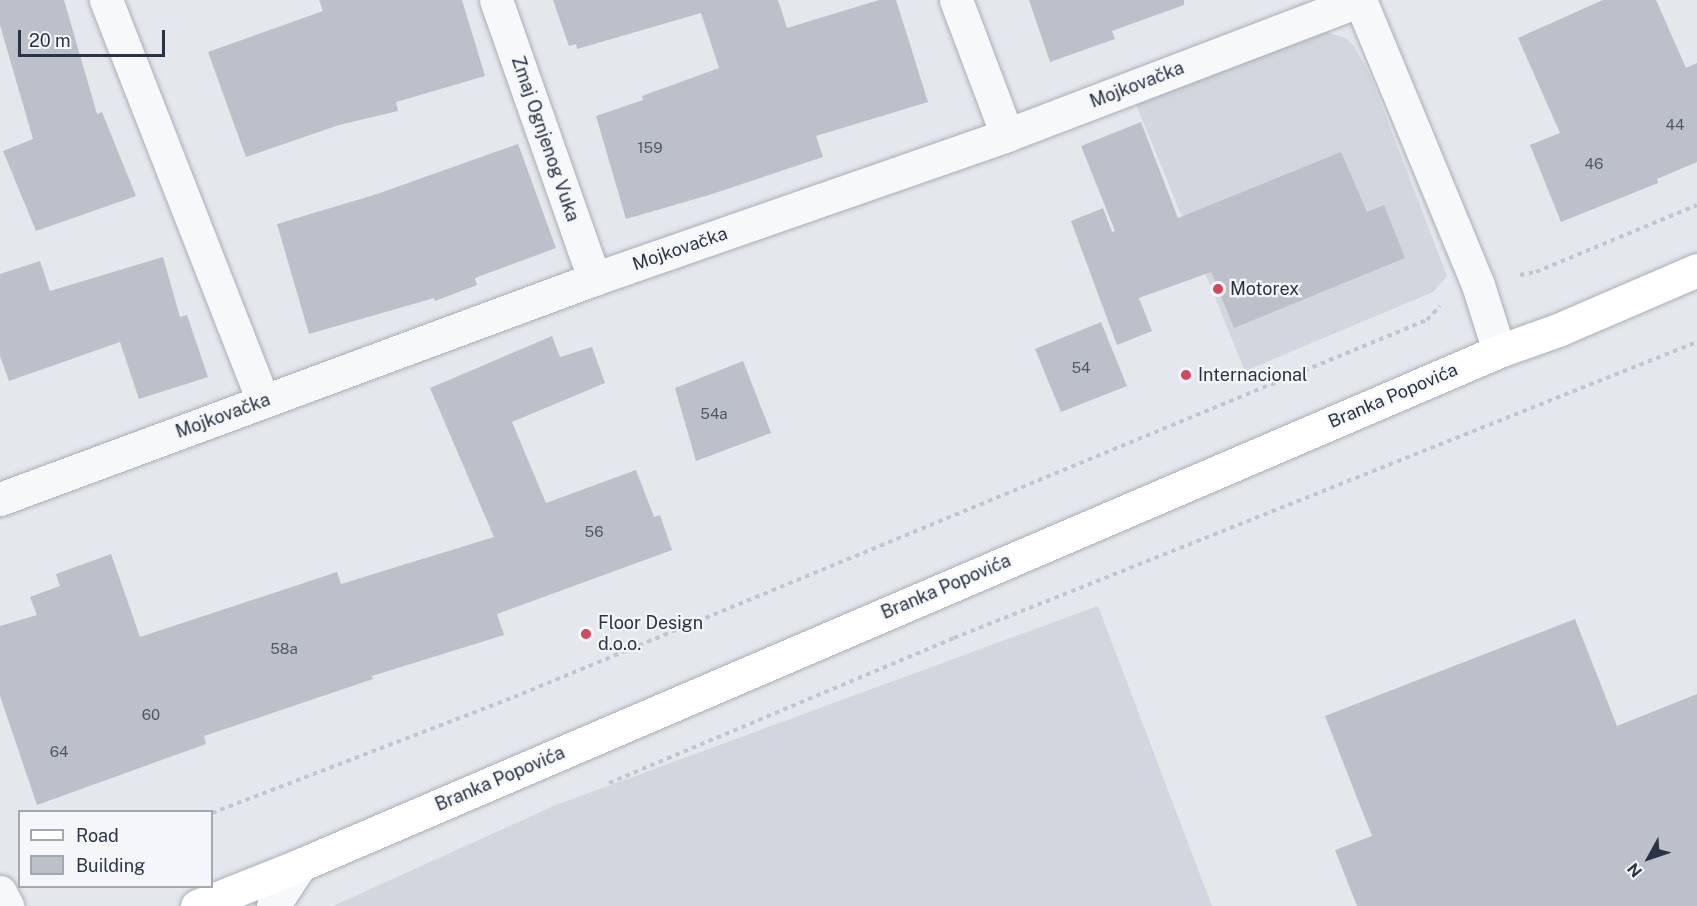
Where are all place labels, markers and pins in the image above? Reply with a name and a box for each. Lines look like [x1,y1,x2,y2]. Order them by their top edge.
place label: Motorex [1230,278,1299,300]
marker: Motorex [1211,282,1225,296]
place label: Internacional [1198,364,1307,386]
marker: Internacional [1179,368,1193,382]
place label: Floor Design d.o.o. [598,613,703,656]
marker: Floor Design d.o.o. [579,627,593,641]

